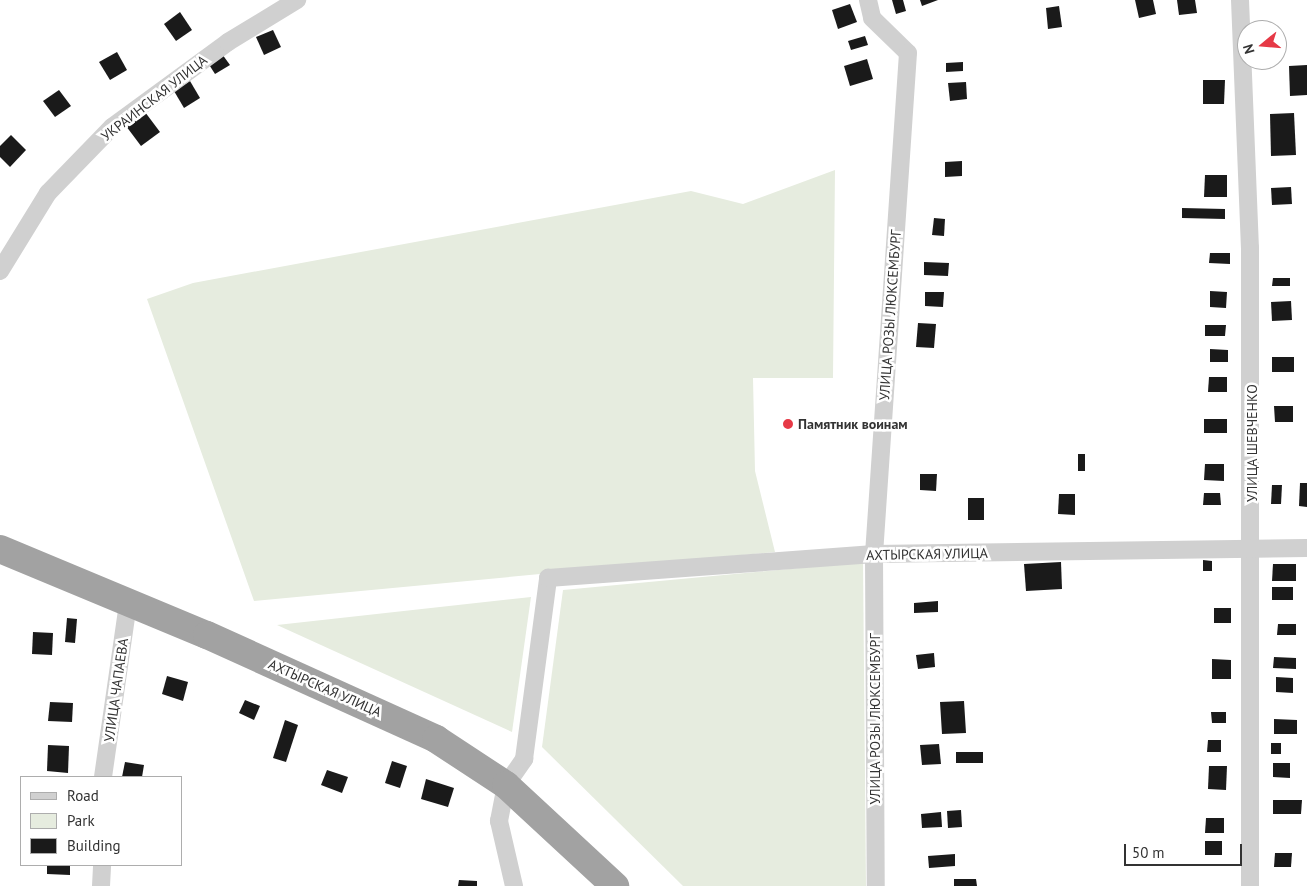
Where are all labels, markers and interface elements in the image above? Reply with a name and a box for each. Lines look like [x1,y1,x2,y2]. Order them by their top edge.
north arrow [1237,20,1287,70]
text: N [1239,42,1259,56]
street label: УКРАИНСКАЯ УЛИЦА [98,51,210,145]
street label: УЛИЦА РОЗЫ ЛЮКСЕМБУРГ [876,229,904,401]
street label: УЛИЦА ШЕВЧЕНКО [1244,384,1260,502]
place label: Памятник воинам [798,416,908,432]
marker: Памятник воинам [782,418,794,430]
street label: АХТЫРСКАЯ УЛИЦА [866,545,988,563]
street label: УЛИЦА РОЗЫ ЛЮКСЕМБУРГ [867,633,883,805]
street label: УЛИЦА ЧАПАЕВА [100,637,132,743]
street label: АХТЫРСКАЯ УЛИЦА [266,655,384,721]
legend [20,776,182,866]
text: Road [67,786,99,805]
text: Park [67,811,95,830]
scale bar [1127,834,1244,866]
text: Building [67,836,121,855]
text: 50 m [1132,843,1165,862]

